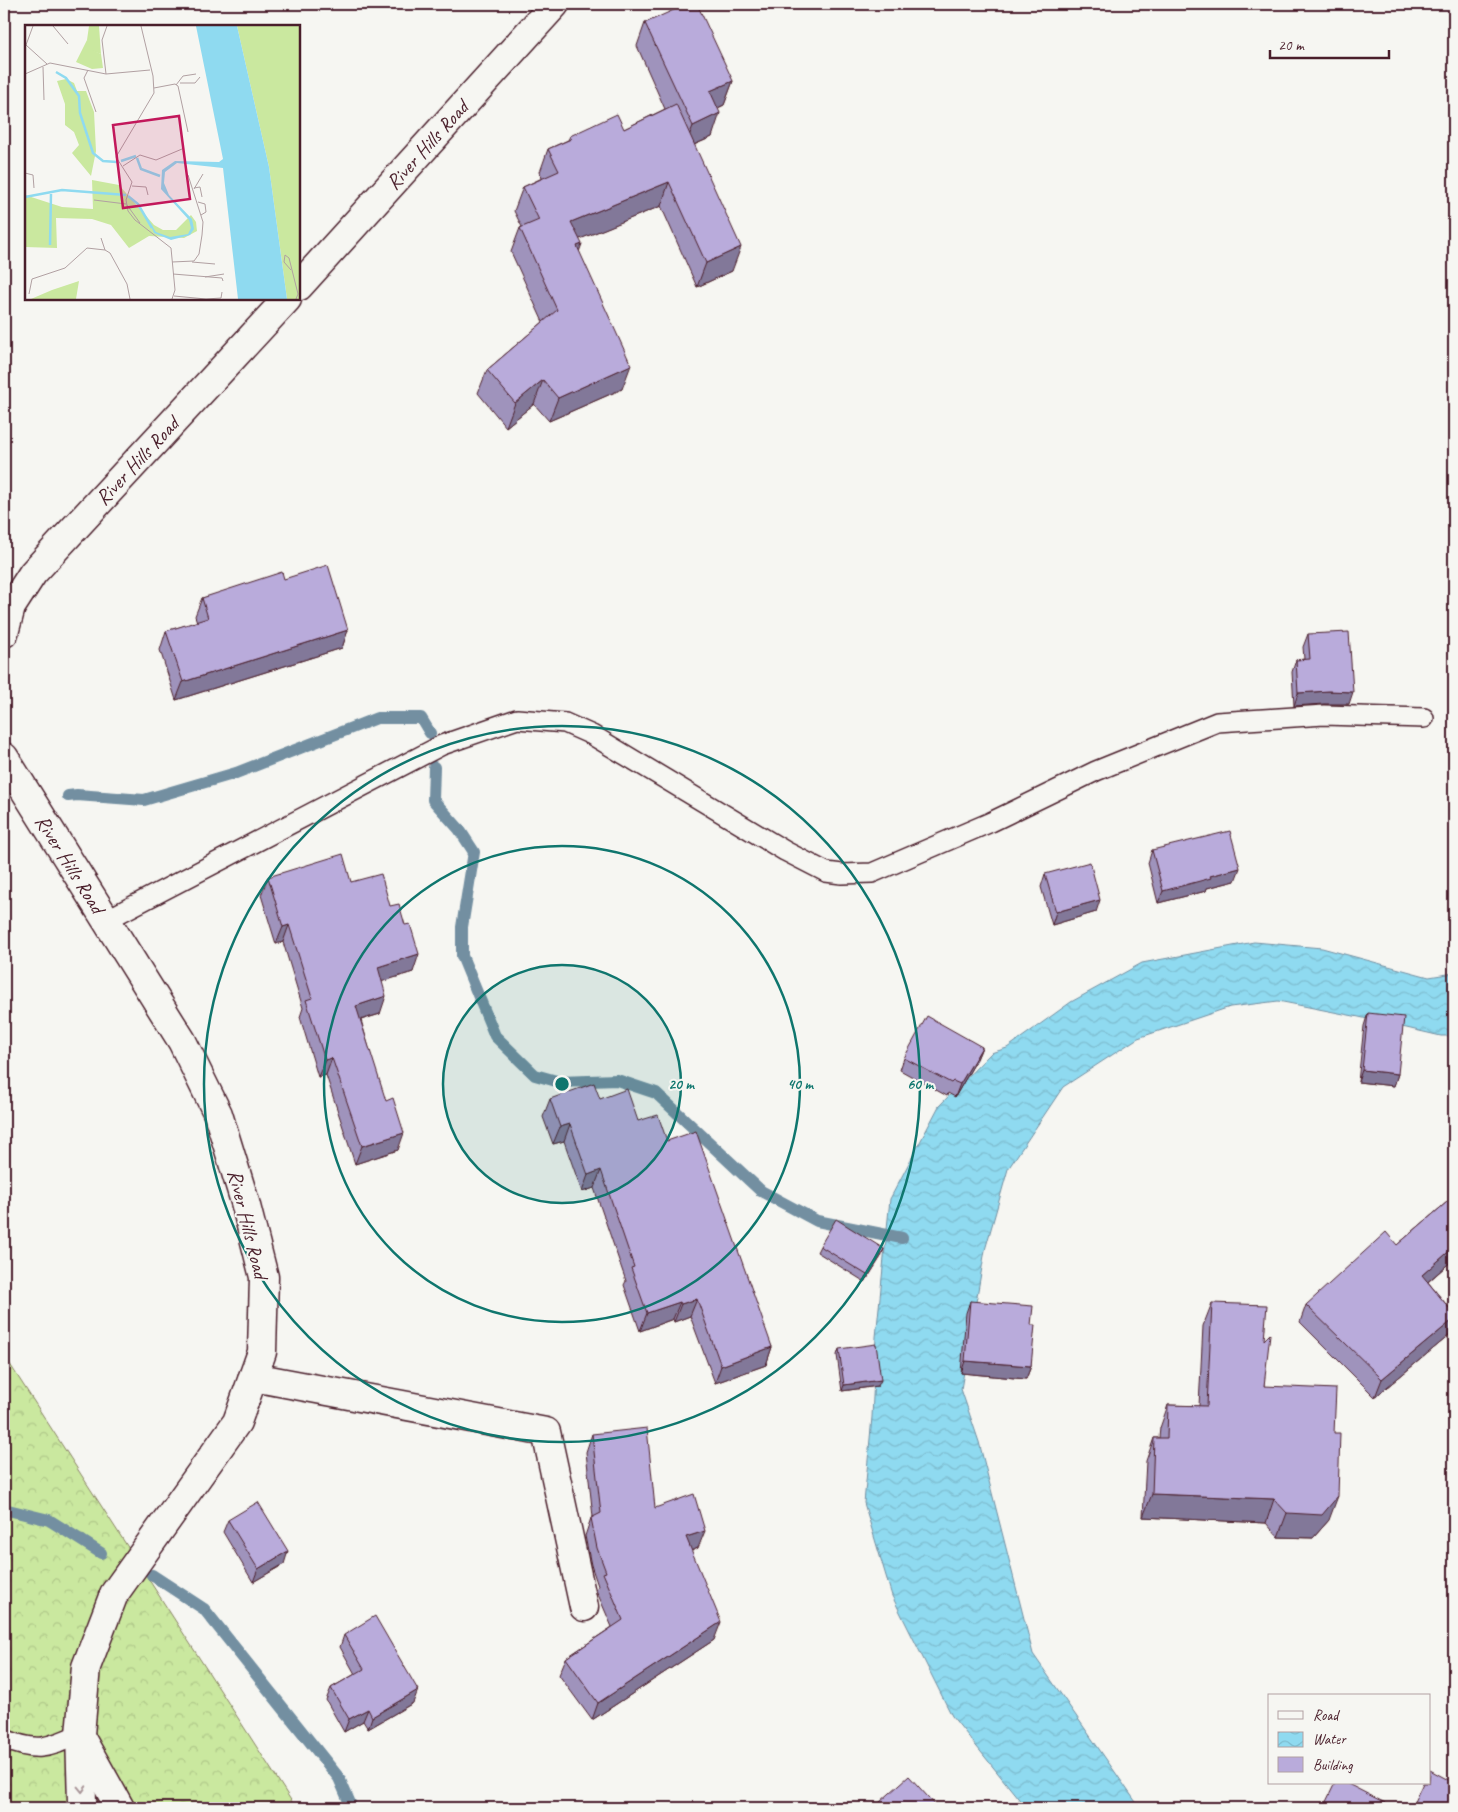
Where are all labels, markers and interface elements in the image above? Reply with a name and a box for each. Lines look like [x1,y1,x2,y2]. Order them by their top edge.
inset map [25,25,300,300]
scale bar [1270,28,1389,60]
text: 20 m [1278,36,1305,55]
street label: River Hills Road [380,93,476,195]
street label: River Hills Road [90,409,186,511]
street label: River Hills Road [29,810,112,920]
centre of rings [553,1075,571,1093]
text: 20 m [668,1075,695,1094]
text: 40 m [787,1075,814,1094]
text: 60 m [907,1075,934,1094]
street label: River Hills Road [222,1167,275,1284]
legend [1268,1694,1430,1784]
text: Road [1313,1706,1340,1725]
text: Water [1313,1730,1347,1749]
text: Building [1313,1756,1353,1775]
one-way arrow [76,1785,87,1793]

